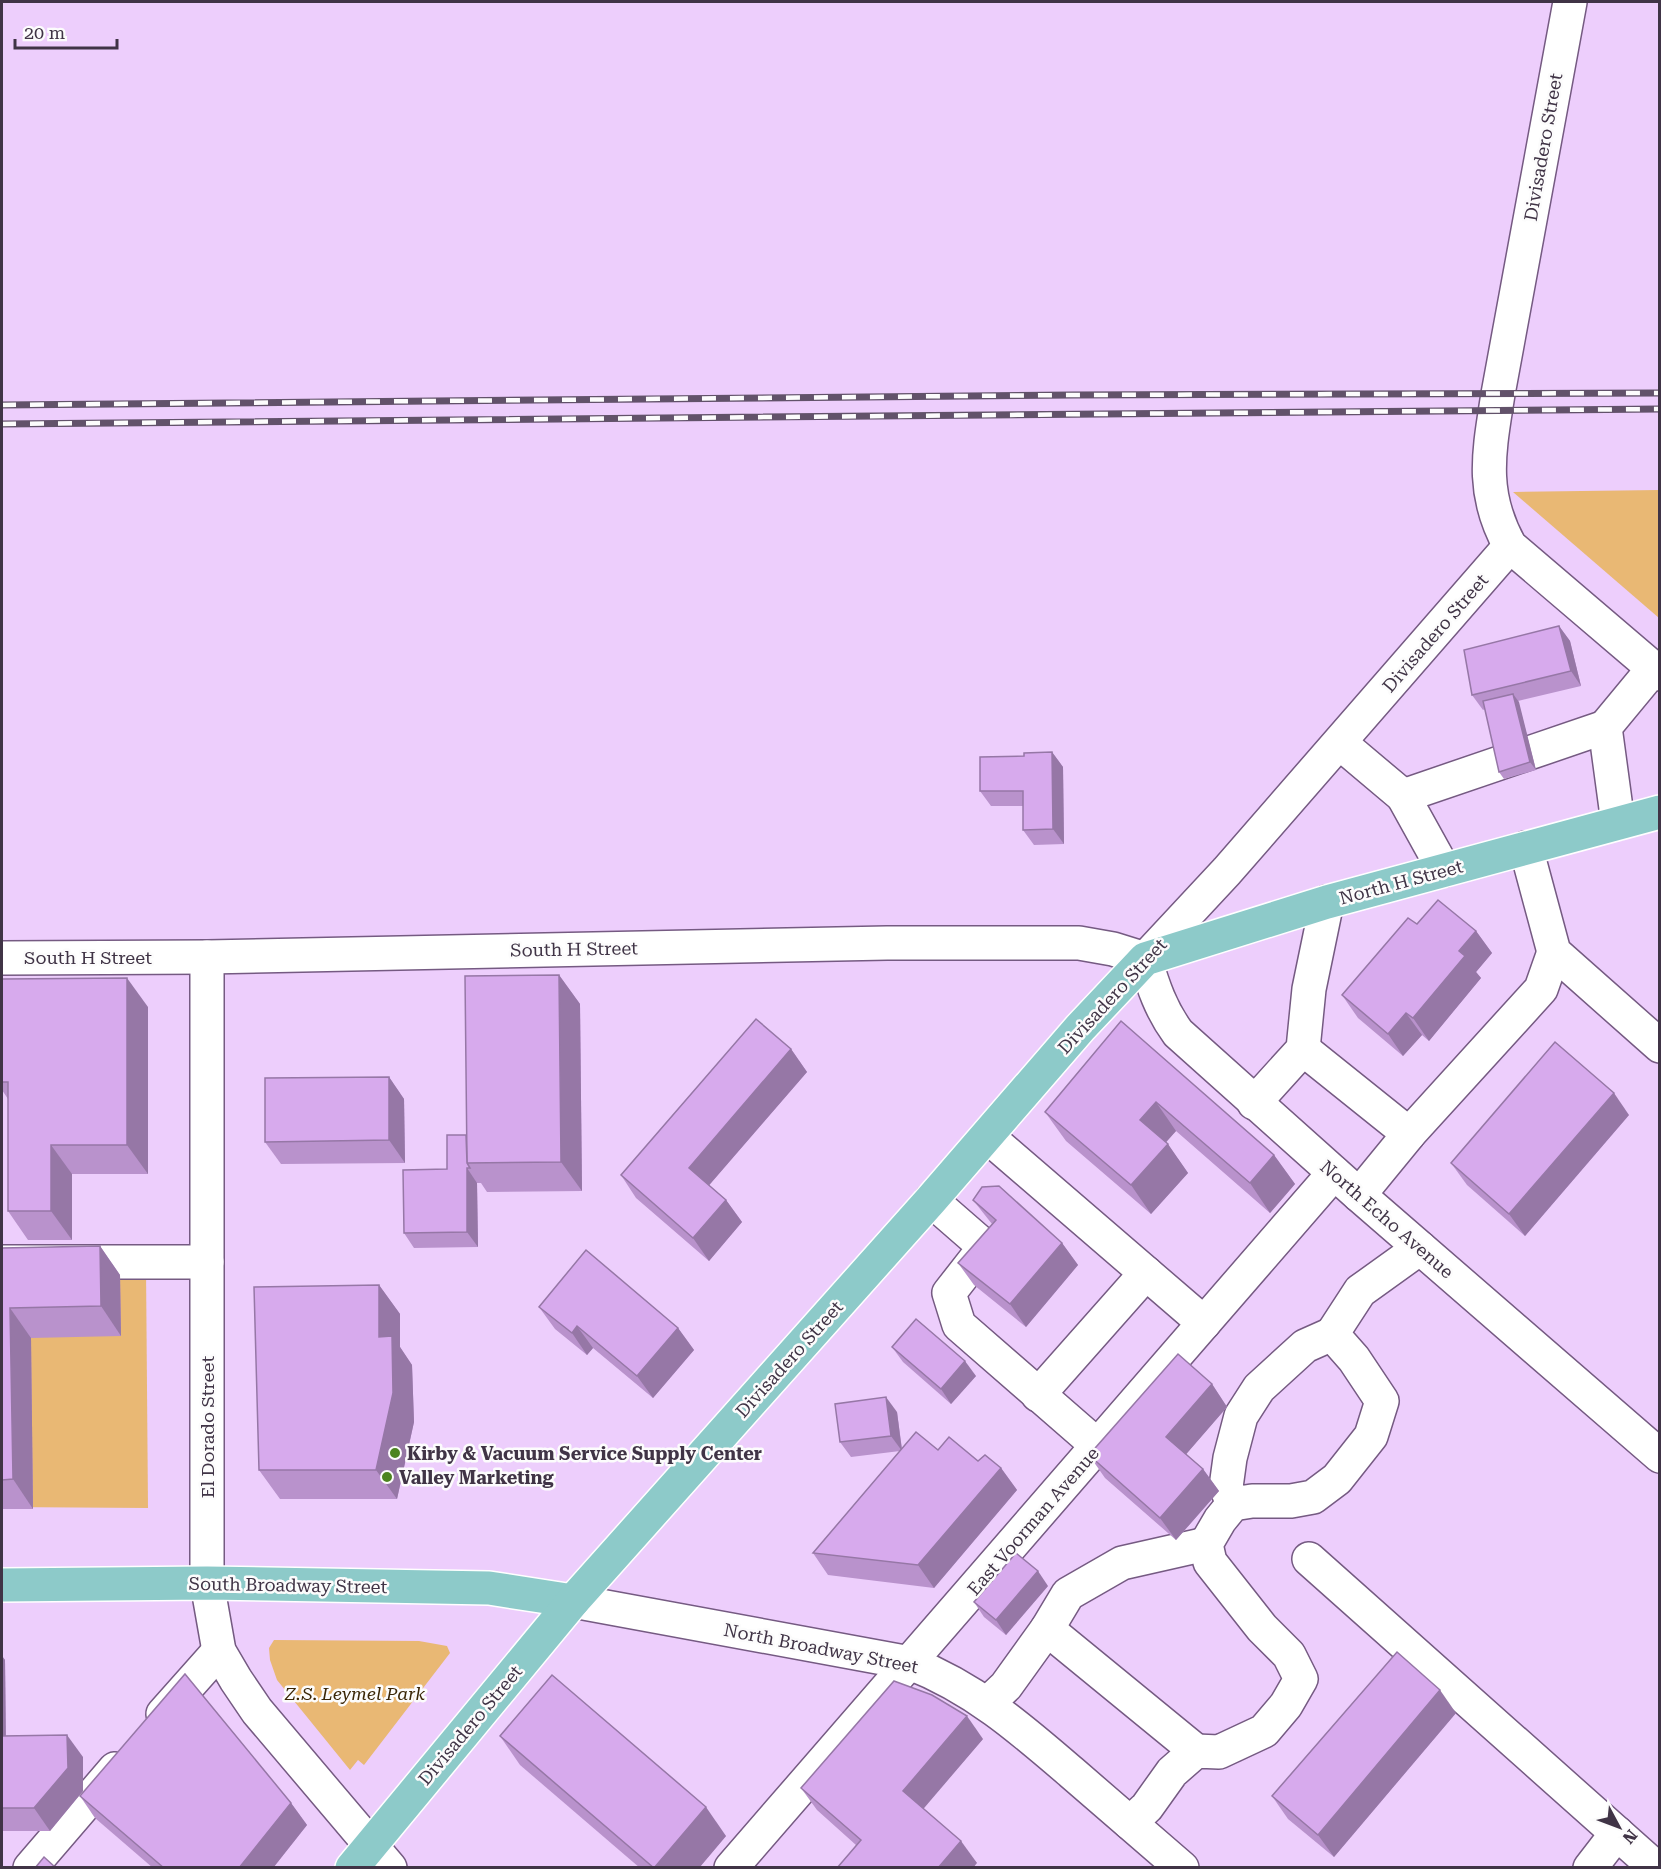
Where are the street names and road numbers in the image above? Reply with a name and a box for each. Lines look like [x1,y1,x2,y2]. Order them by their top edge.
street label: Divisadero Street [1520,71,1566,223]
street label: Divisadero Street [1378,569,1492,696]
street label: North H Street [1337,855,1465,909]
street label: Divisadero Street [1053,934,1171,1058]
street label: South H Street [510,937,638,961]
street label: South H Street [24,947,152,968]
street label: North Echo Avenue [1316,1156,1458,1283]
street label: Divisadero Street [731,1296,847,1422]
street label: El Dorado Street [197,1356,218,1498]
street label: East Voorman Avenue [963,1443,1103,1599]
street label: South Broadway Street [189,1573,388,1597]
street label: North Broadway Street [722,1619,920,1677]
street label: Divisadero Street [414,1661,526,1789]

